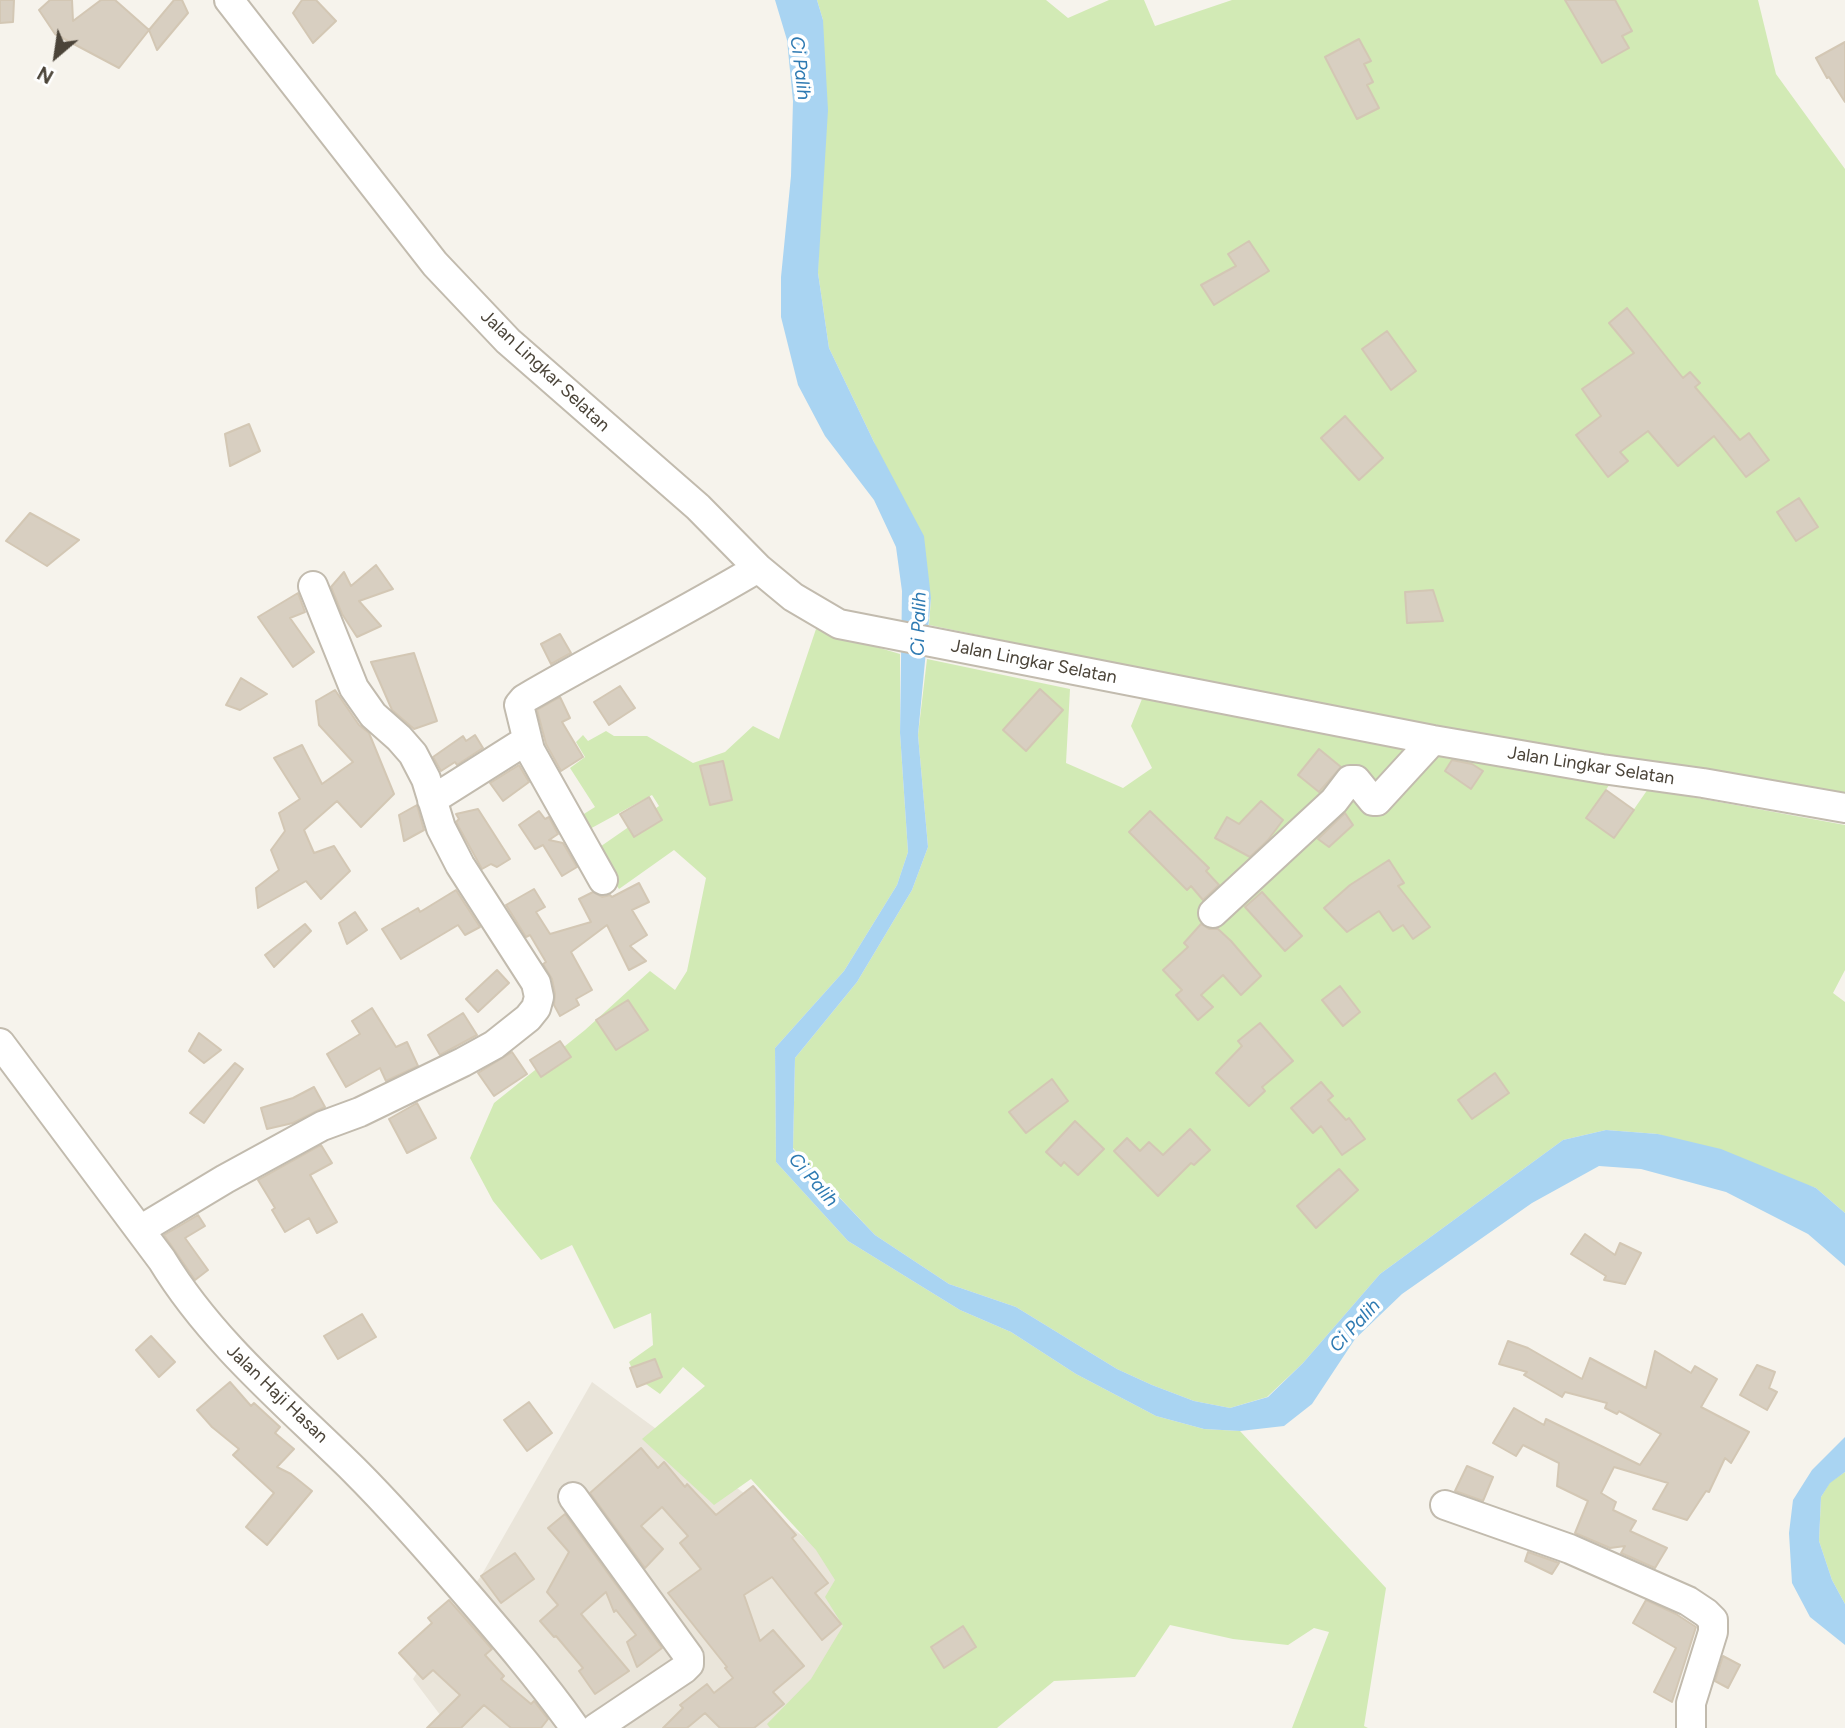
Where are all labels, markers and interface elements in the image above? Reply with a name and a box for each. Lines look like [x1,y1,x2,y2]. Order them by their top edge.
north arrow [21,21,91,91]
water label: Ci Palih [785,35,815,101]
text: N [34,61,58,88]
street label: Jalan Lingkar Selatan [476,306,614,436]
water label: Ci Palih [906,592,932,656]
street label: Jalan Lingkar Selatan [949,635,1119,689]
street label: Jalan Lingkar Selatan [1506,742,1676,790]
water label: Ci Palih [783,1148,843,1212]
water label: Ci Palih [1325,1295,1385,1357]
street label: Jalan Haji Hasan [222,1340,332,1448]

